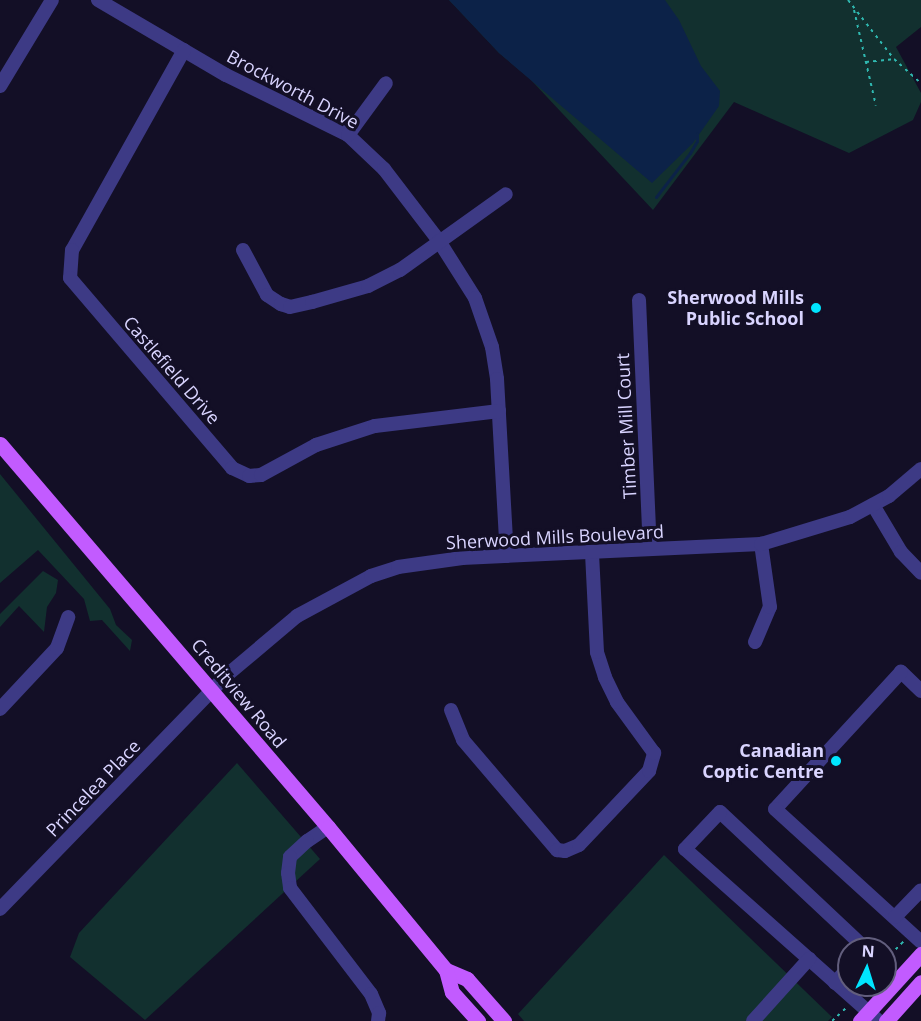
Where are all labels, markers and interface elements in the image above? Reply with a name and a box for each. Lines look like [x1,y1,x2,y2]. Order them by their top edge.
street label: Brockworth Drive [223,45,363,133]
place label: Sherwood Mills Public School [667,287,804,330]
marker: Sherwood Mills Public School [809,301,823,315]
street label: Castlefield Drive [119,312,225,428]
street label: Timber Mill Court [611,353,641,499]
street label: Sherwood Mills Boulevard [445,521,665,553]
street label: Creditview Road [187,634,291,752]
street label: Princelea Place [41,735,145,841]
place label: Canadian Coptic Centre [702,740,824,783]
marker: Canadian Coptic Centre [829,754,843,768]
north arrow [837,937,897,997]
text: N [861,940,875,962]

